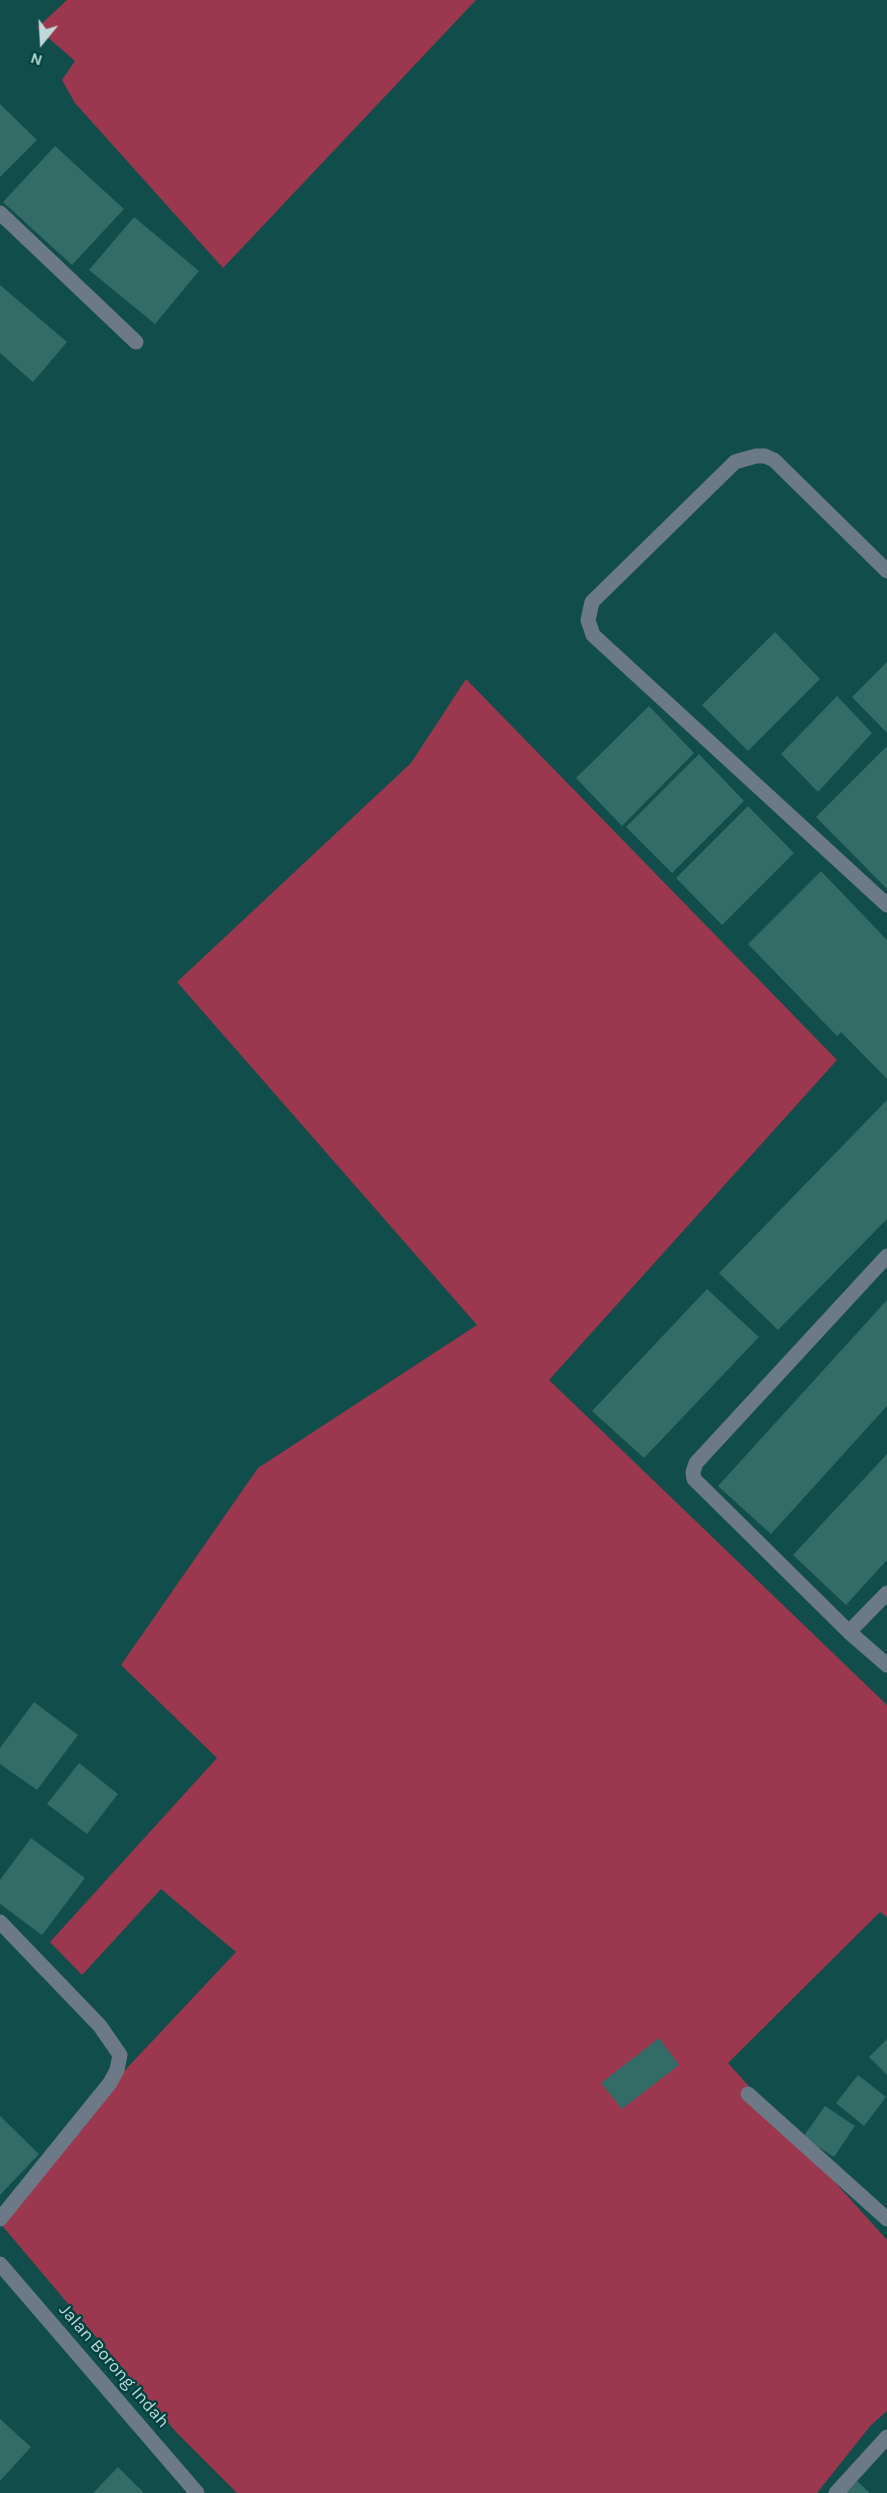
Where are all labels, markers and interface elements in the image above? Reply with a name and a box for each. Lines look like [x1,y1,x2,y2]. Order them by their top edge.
north arrow [12,12,72,72]
text: N [28,49,45,70]
street label: Jalan Borong Indah [54,2300,174,2432]

